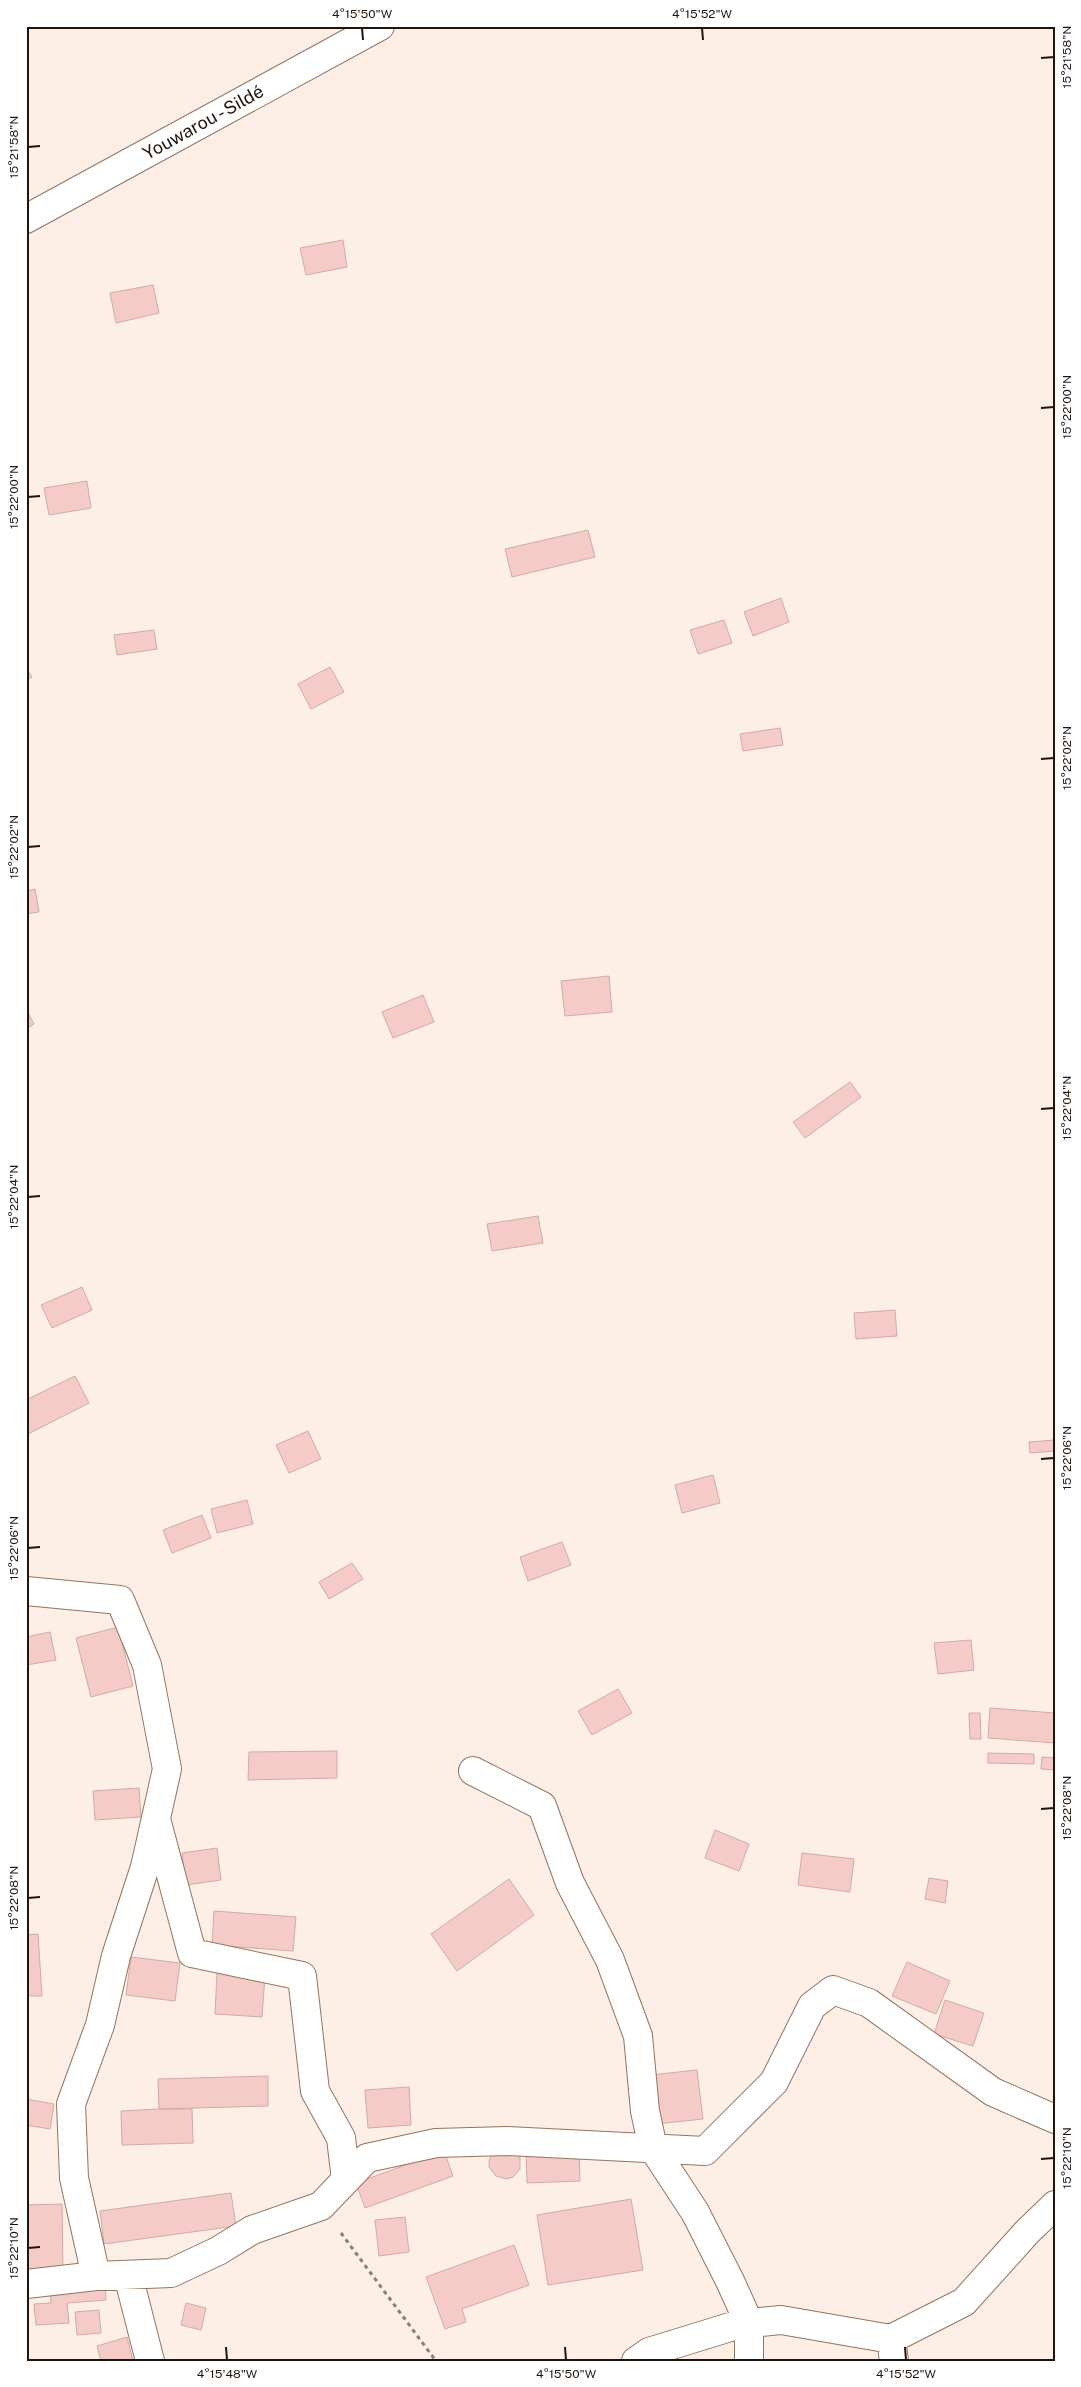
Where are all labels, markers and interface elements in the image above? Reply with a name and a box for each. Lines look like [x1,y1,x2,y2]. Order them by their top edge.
text: 4°15'50"W [332,7,393,21]
text: 4°15'52"W [672,7,733,21]
text: 15°21'58"N [1060,26,1074,88]
street label: Youwarou - Sildé [139,80,267,164]
text: 15°21'58"N [7,116,21,178]
text: 15°22'00"N [1060,375,1074,439]
text: 15°22'00"N [7,465,21,529]
text: 15°22'02"N [1060,726,1074,790]
text: 15°22'02"N [7,815,21,879]
text: 15°22'04"N [1060,1076,1074,1140]
text: 15°22'04"N [7,1165,21,1229]
text: 15°22'06"N [1060,1426,1074,1490]
text: 15°22'06"N [7,1516,21,1580]
text: 15°22'08"N [1060,1776,1074,1840]
text: 15°22'08"N [7,1866,21,1930]
text: 15°22'10"N [1060,2127,1074,2189]
text: 15°22'10"N [7,2217,21,2279]
text: 4°15'48"W [197,2367,258,2381]
text: 4°15'50"W [536,2367,597,2381]
text: 4°15'52"W [876,2367,937,2381]

